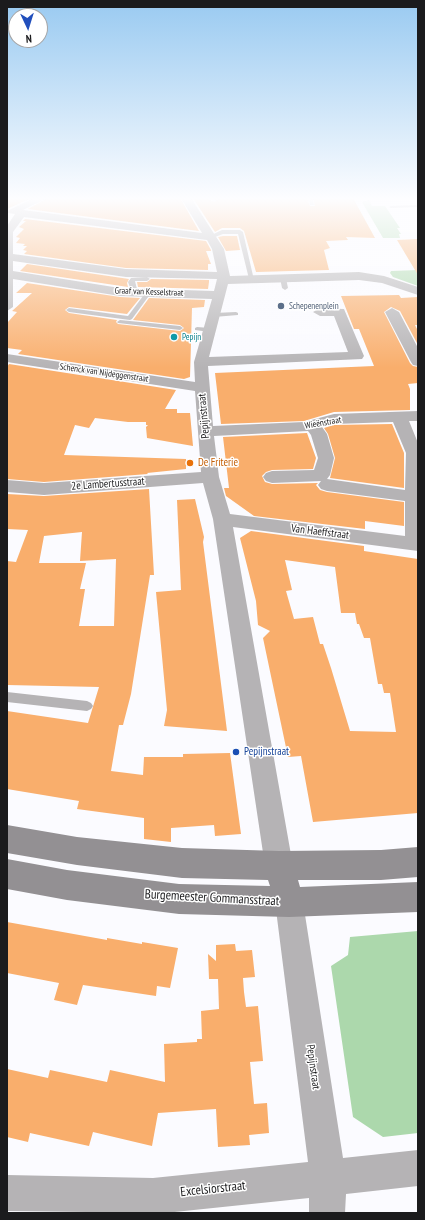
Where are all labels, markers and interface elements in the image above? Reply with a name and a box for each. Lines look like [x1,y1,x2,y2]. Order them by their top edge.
north arrow [8,8,48,48]
text: N [25,32,32,46]
street label: Graaf van Kesselstraat [115,285,183,299]
marker: Schepenenplein [276,301,286,311]
place label: Schepenenplein [289,301,339,311]
marker: Pepijn [169,332,179,342]
place label: Pepijn [182,332,201,342]
street label: Schenck van Nijdeggenstraat [59,361,149,385]
street label: Pepijnstraat [195,393,213,439]
street label: Wieënstraat [304,414,342,432]
place label: De Friterie [198,456,238,470]
marker: De Friterie [185,458,195,468]
street label: 2e Lambertusstraat [71,475,145,493]
street label: Van Haeffstraat [290,522,350,542]
place label: Pepijnstraat [244,745,289,759]
marker: Pepijnstraat [231,747,241,757]
street label: Burgemeester Gommansstraat [144,887,280,909]
street label: Pepijnstraat [303,1044,323,1090]
street label: Excelsiorstraat [180,1178,246,1200]

